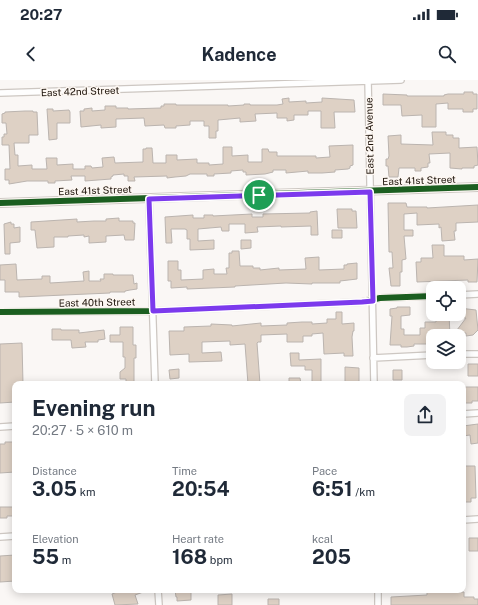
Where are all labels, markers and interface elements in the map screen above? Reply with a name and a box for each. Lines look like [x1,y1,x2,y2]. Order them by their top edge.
text: 20:27 [20,6,62,23]
icon: back [20,43,42,65]
icon: search [436,43,458,65]
text: Kadence [201,44,277,65]
street label: East 42nd Street [41,84,120,98]
street label: East 2nd Avenue [362,97,376,175]
street label: East 41st Street [382,173,456,187]
pin [242,178,276,212]
street label: East 41st Street [58,183,132,197]
icon: arrive [248,184,270,206]
map controls [426,281,466,369]
button: locate [426,281,466,321]
street label: East 40th Street [59,295,135,309]
button: layers [426,329,466,369]
button: share [404,394,446,436]
text: Evening run [32,395,156,421]
text: 20:27 · 5 × 610 m [32,423,133,438]
text: Distance [32,465,77,477]
text: Time [172,465,197,477]
text: Pace [312,465,337,477]
text: 3.05 [32,477,77,501]
text: 20:54 [172,477,230,501]
text: 6:51 [312,477,353,501]
text: km [77,486,95,498]
text: /km [353,486,375,498]
text: Elevation [32,533,79,545]
text: Heart rate [172,533,224,545]
text: kcal [312,533,333,545]
text: 55 [32,545,59,569]
text: 168 [172,545,207,569]
text: 205 [312,545,351,569]
text: m [59,554,71,566]
text: bpm [207,554,232,566]

